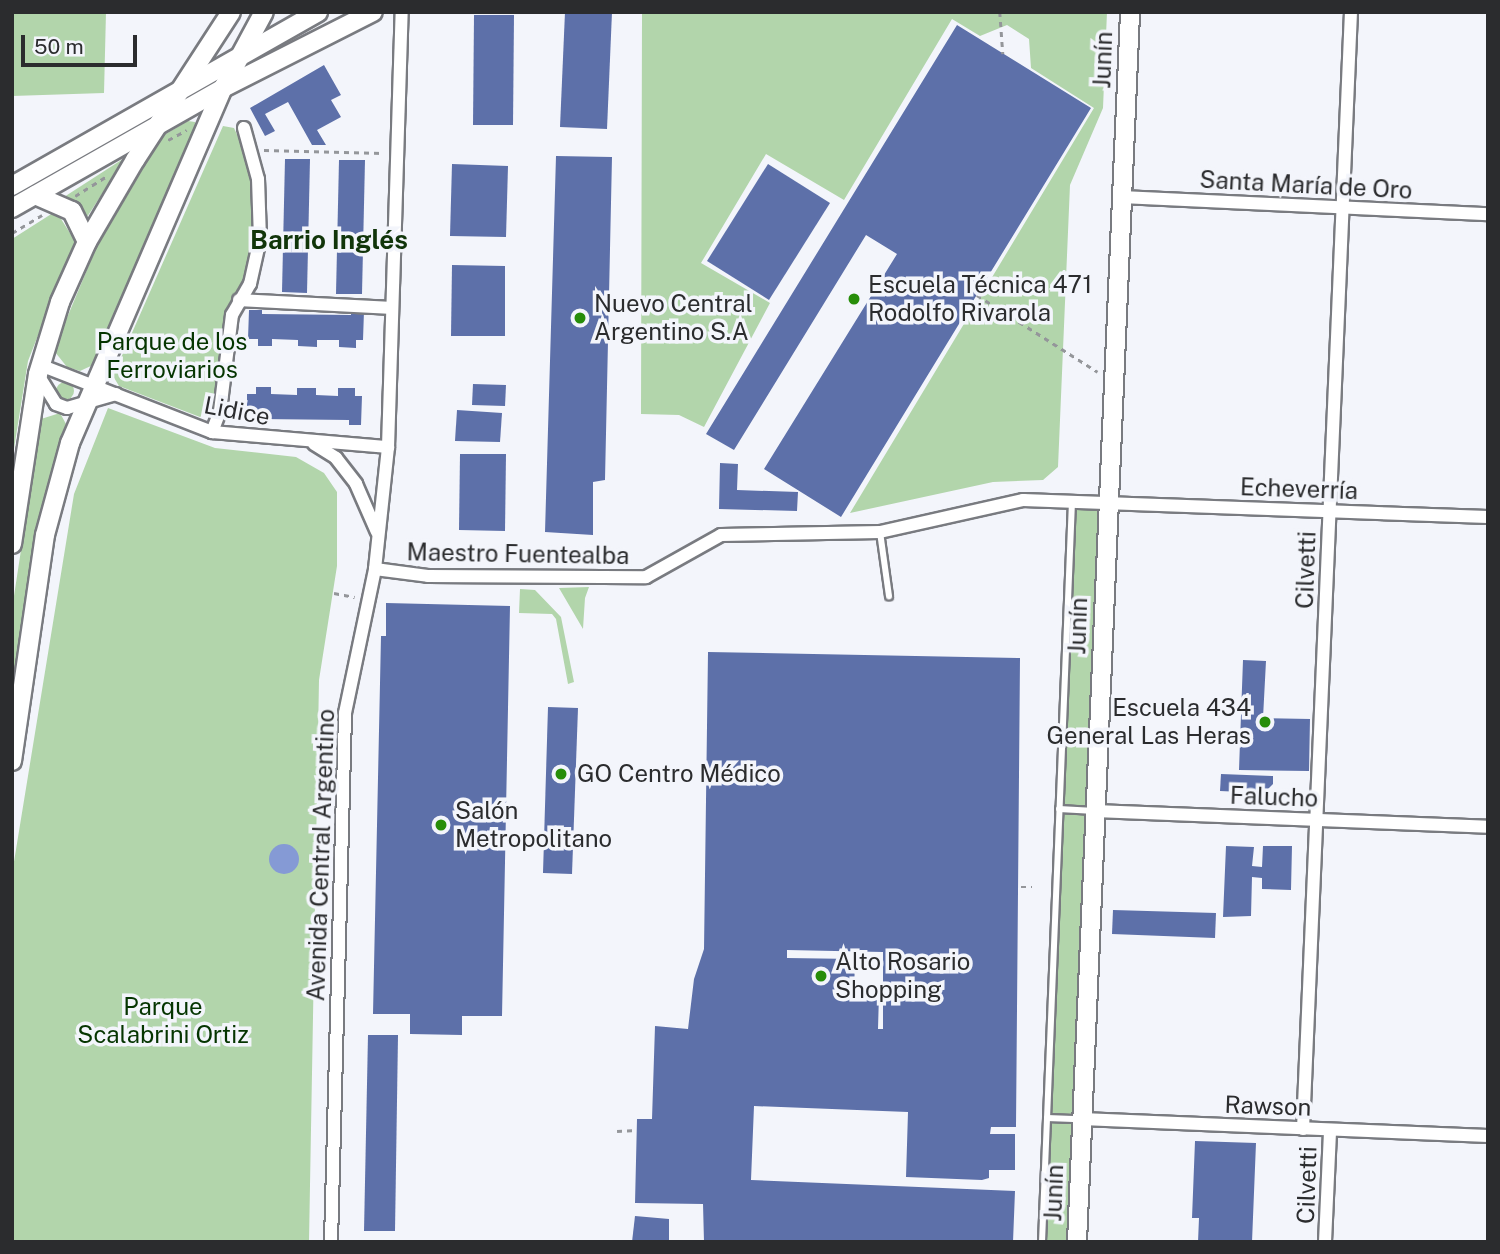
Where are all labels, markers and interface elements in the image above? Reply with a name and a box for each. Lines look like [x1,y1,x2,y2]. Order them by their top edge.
scale bar [24,21,140,65]
street label: Junín [1088,31,1118,89]
text: 50 m [34,34,84,59]
street label: Santa María de Oro [1199,165,1413,205]
district label: Barrio Inglés [250,224,408,256]
place label: Escuela Técnica 471 Rodolfo Rivarola [868,271,1092,327]
place label: Nuevo Central Argentino S.A [594,290,753,346]
marker: Escuela Técnica 471 Rodolfo Rivarola [846,291,862,307]
marker: Nuevo Central Argentino S.A [572,310,588,326]
park label: Parque de los Ferroviarios [96,328,248,384]
street label: Lidice [201,390,273,432]
street label: Echeverría [1239,473,1359,505]
street label: Cilvetti [1290,531,1322,609]
street label: Maestro Fuentealba [406,538,630,570]
street label: Junín [1063,597,1093,655]
place label: Escuela 434 General Las Heras [1046,694,1251,750]
street label: Avenida Central Argentino [302,708,340,1002]
marker: Escuela 434 General Las Heras [1257,714,1273,730]
place label: GO Centro Médico [577,760,781,788]
marker: GO Centro Médico [551,764,571,784]
street label: Falucho [1229,781,1319,813]
place label: Salón Metropolitano [455,797,612,853]
marker: Salón Metropolitano [433,817,449,833]
place label: Alto Rosario Shopping [835,948,970,1004]
marker: Alto Rosario Shopping [813,968,829,984]
park label: Parque Scalabrini Ortiz [77,993,249,1049]
street label: Rawson [1224,1090,1312,1122]
street label: Cilvetti [1291,1146,1323,1224]
street label: Junín [1039,1164,1069,1222]

